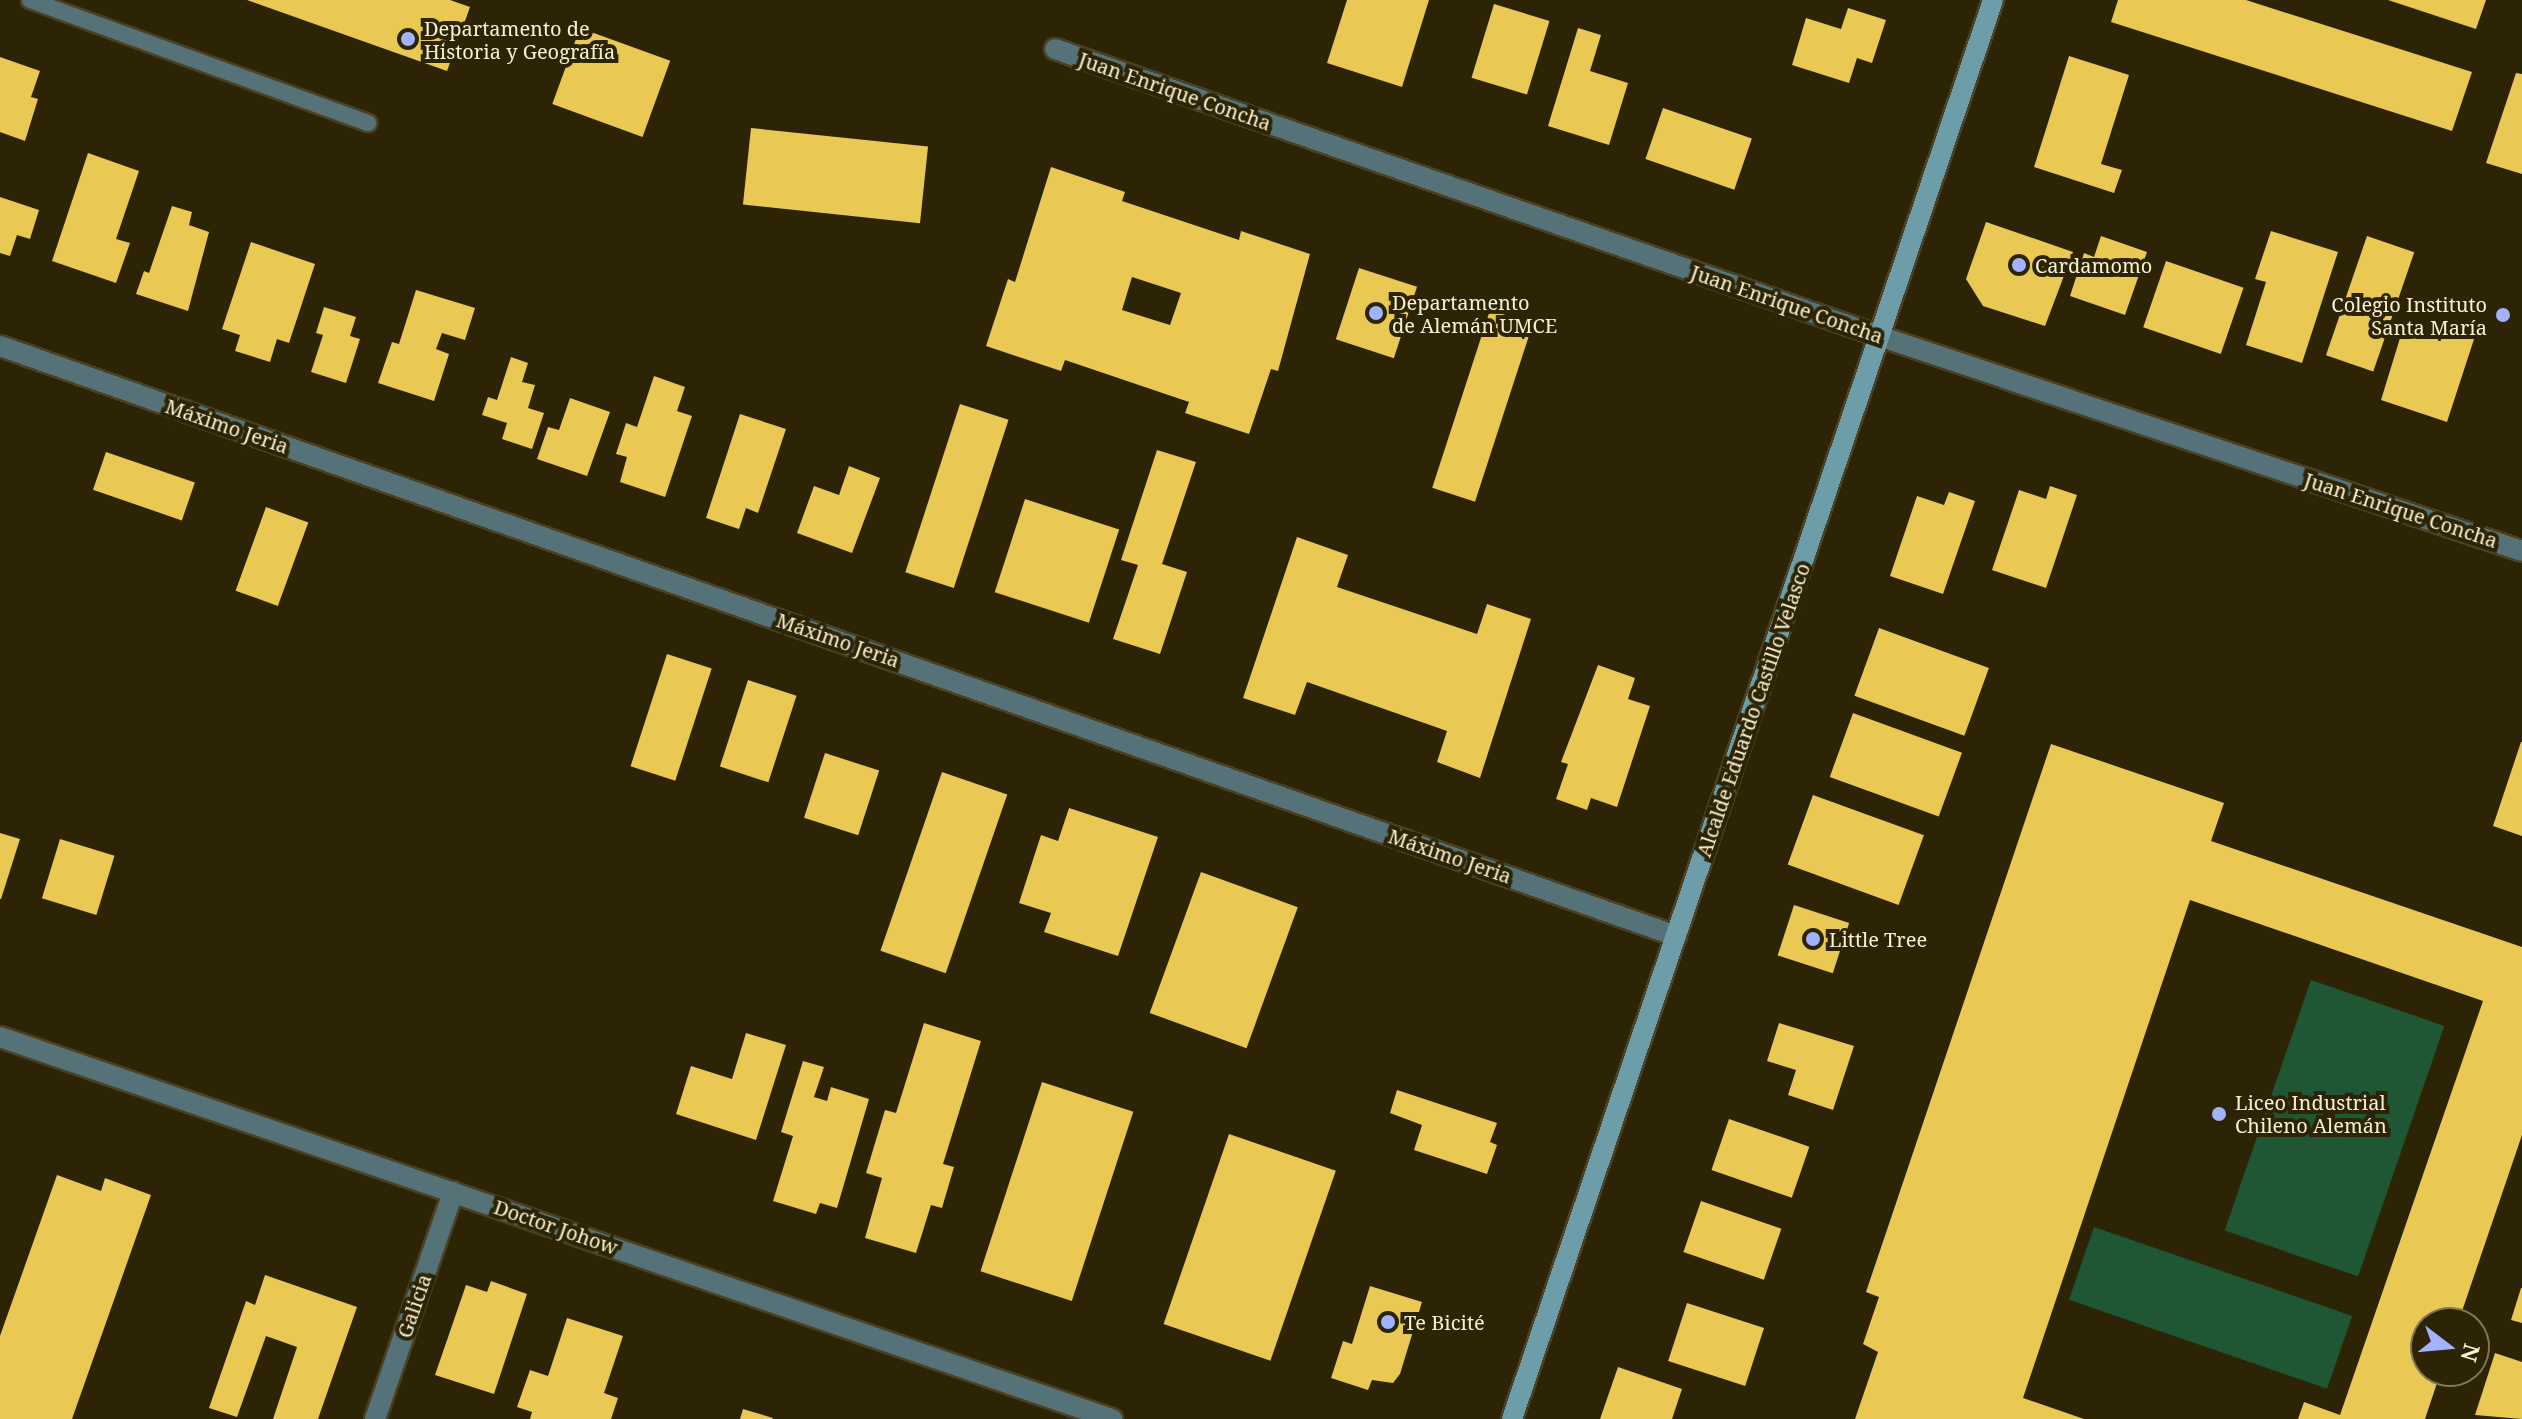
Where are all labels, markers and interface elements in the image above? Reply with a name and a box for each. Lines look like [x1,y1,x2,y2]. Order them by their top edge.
place label: Departamento de Historia y Geografía [424,16,615,63]
marker: Departamento de Historia y Geografía [399,30,417,48]
street label: Juan Enrique Concha [1076,47,1274,135]
place label: Cardamomo [2035,253,2152,277]
marker: Cardamomo [2010,256,2028,274]
street label: Juan Enrique Concha [1688,260,1886,348]
place label: Departamento de Alemán UMCE [1392,290,1557,337]
place label: Colegio Instituto Santa María [2331,292,2487,339]
marker: Departamento de Alemán UMCE [1367,304,1385,322]
marker: Colegio Instituto Santa María [2494,306,2512,324]
street label: Máximo Jeria [162,394,292,458]
street label: Juan Enrique Concha [2301,467,2501,553]
street label: Alcalde Eduardo Castillo Velasco [1691,560,1815,860]
street label: Máximo Jeria [773,608,903,672]
street label: Máximo Jeria [1385,824,1515,888]
place label: Little Tree [1829,927,1927,951]
marker: Little Tree [1804,930,1822,948]
place label: Liceo Industrial Chileno Alemán [2235,1090,2387,1137]
marker: Liceo Industrial Chileno Alemán [2210,1105,2228,1123]
street label: Doctor Johow [491,1195,621,1259]
street label: Galicia [392,1271,436,1341]
north arrow [2410,1307,2490,1387]
place label: Te Bicité [1404,1310,1485,1334]
marker: Te Bicité [1379,1313,1397,1331]
text: N [2454,1341,2488,1366]

